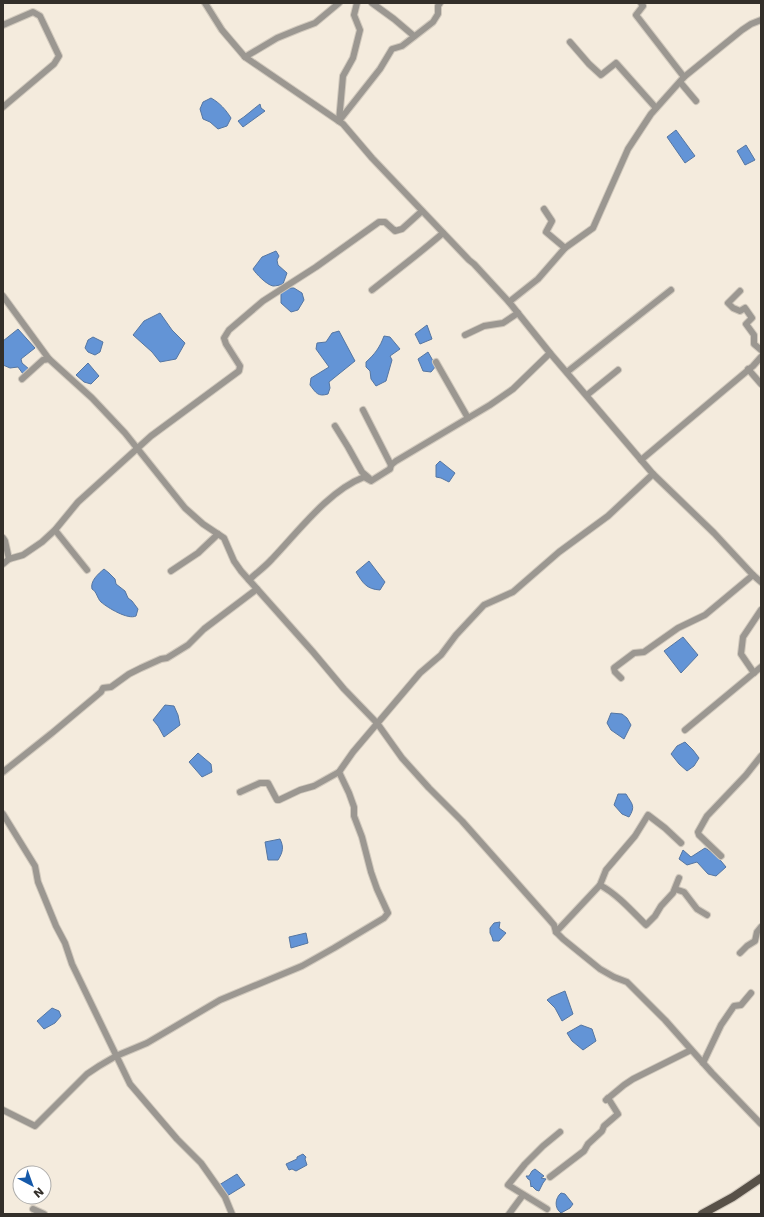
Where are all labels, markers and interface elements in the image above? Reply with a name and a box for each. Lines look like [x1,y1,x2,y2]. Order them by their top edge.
north arrow [12,1165,52,1205]
text: N [30,1184,46,1200]

